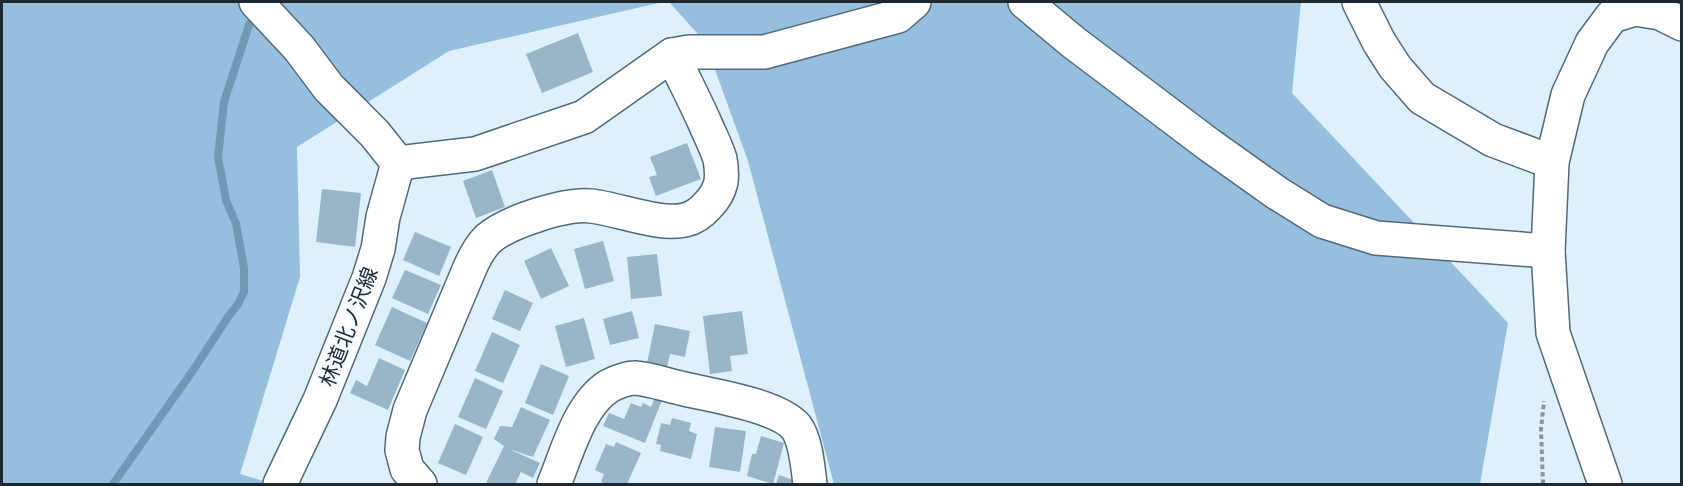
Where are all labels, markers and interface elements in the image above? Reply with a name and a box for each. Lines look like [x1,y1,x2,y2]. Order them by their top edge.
street label: 林道北ノ沢線 [314,264,384,390]

